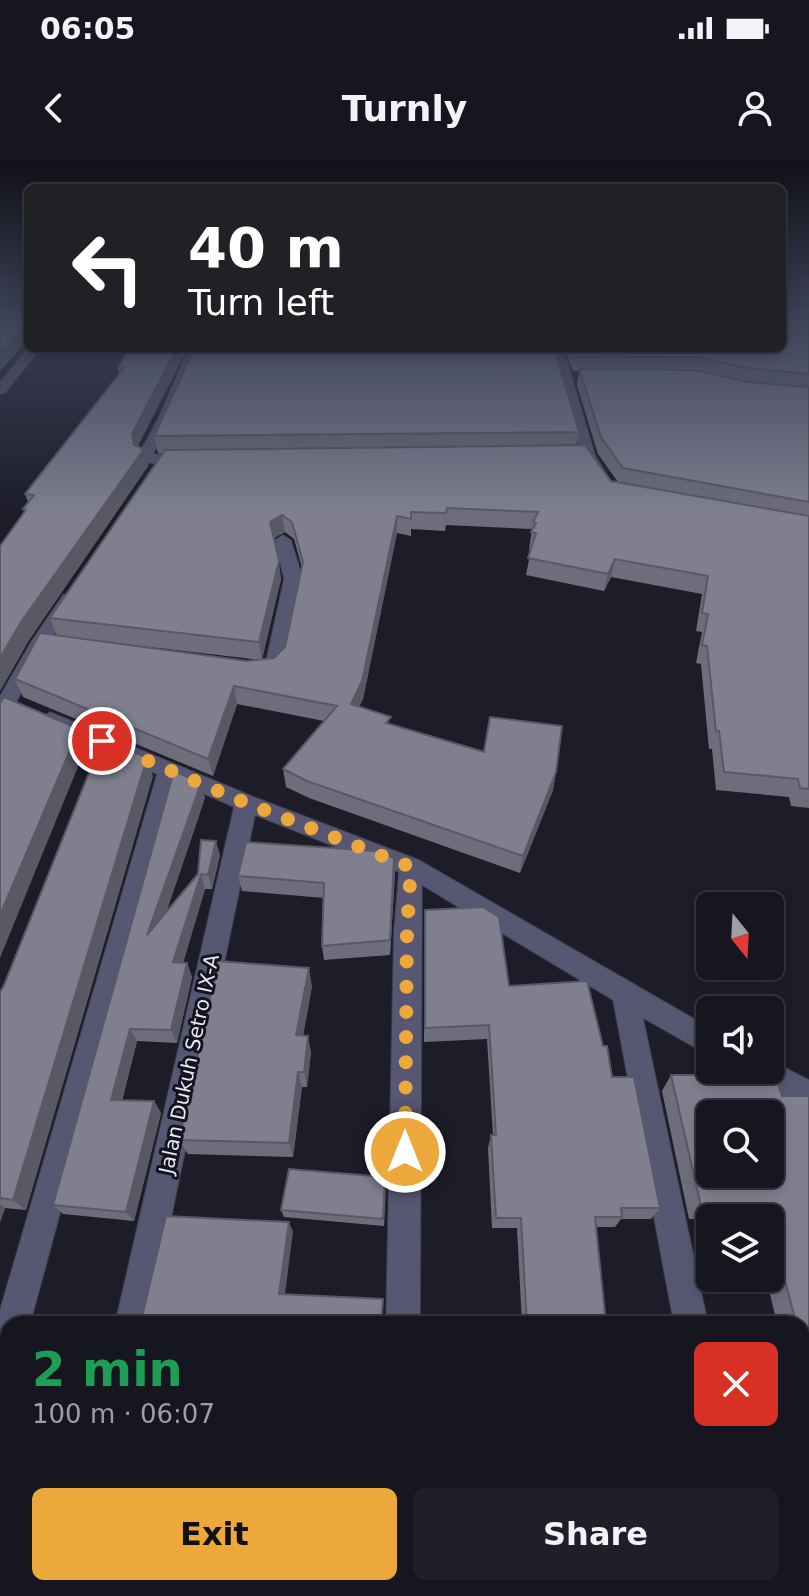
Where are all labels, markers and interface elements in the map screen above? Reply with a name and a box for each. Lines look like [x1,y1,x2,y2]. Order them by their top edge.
text: 06:05 [40,11,136,46]
icon: back [32,86,76,130]
icon: person [733,86,777,130]
text: Turnly [342,88,467,129]
text: 40 m [188,215,344,280]
icon: left [56,216,160,320]
text: Turn left [188,282,334,323]
pin [68,707,136,775]
icon: arrive [80,719,124,763]
north arrow [696,892,784,980]
map controls [696,892,784,1292]
street label: Jalan Dukuh Setro IX-A [154,952,224,1178]
button: sound [696,996,784,1084]
button: search [696,1100,784,1188]
position arrow [363,1110,447,1194]
button: layers [696,1204,784,1292]
text: 2 min [32,1341,183,1397]
button: close [694,1342,778,1426]
text: 100 m · 06:07 [32,1399,215,1429]
button: Exit [32,1488,397,1580]
button: Share [413,1488,778,1580]

